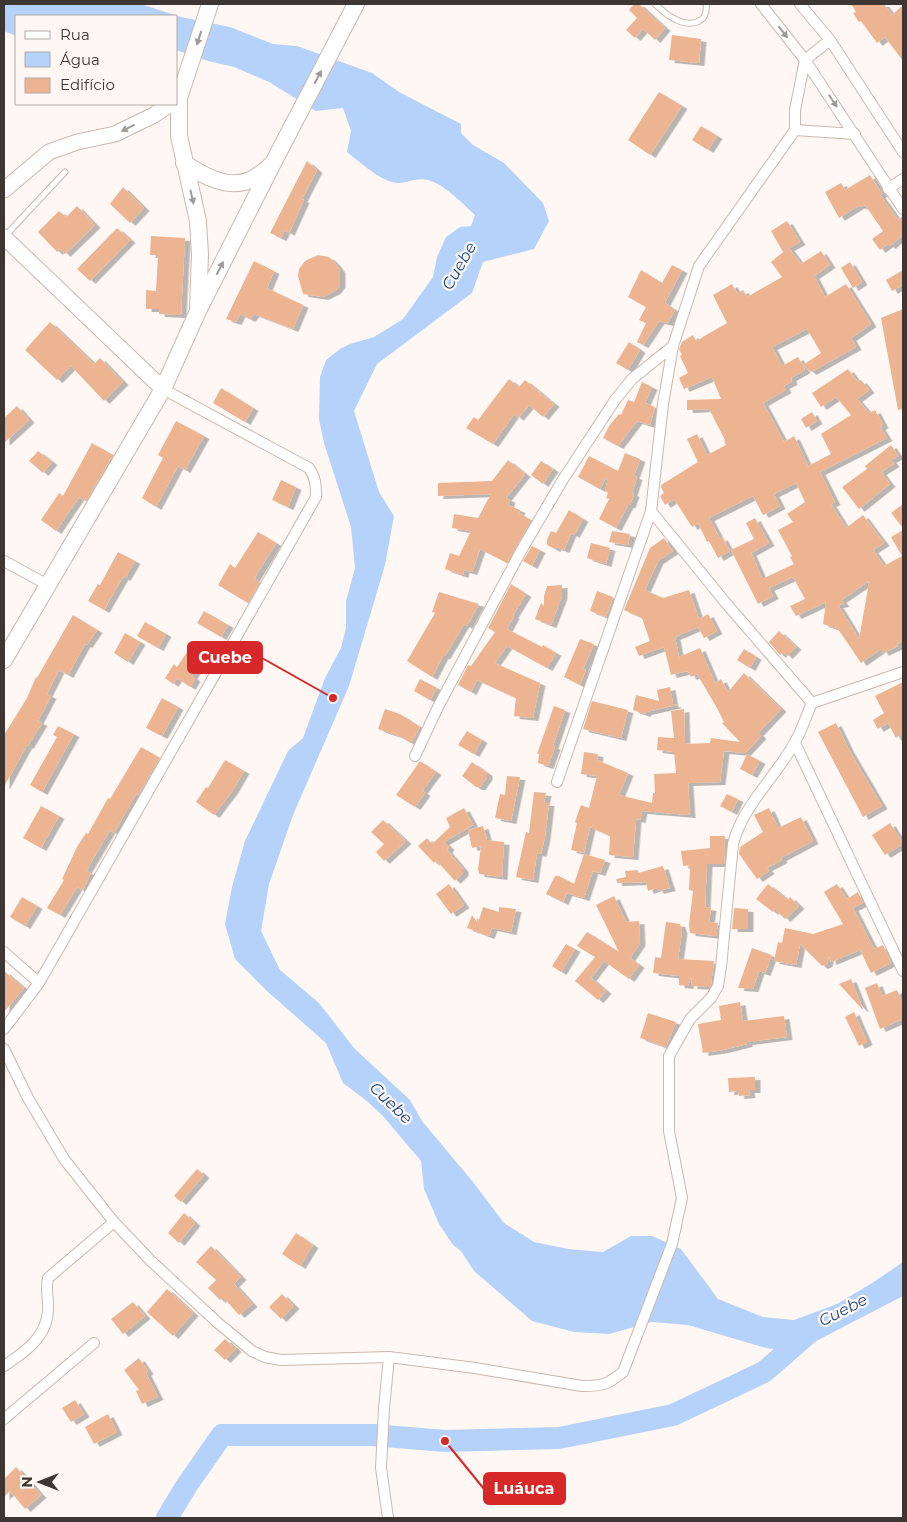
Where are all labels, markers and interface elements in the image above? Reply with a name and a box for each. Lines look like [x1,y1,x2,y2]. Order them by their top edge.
legend [15,15,178,105]
text: Rua [60,25,90,44]
one-way arrow [778,25,789,38]
one-way arrow [194,31,202,46]
text: Água [60,50,100,69]
one-way arrow [314,69,322,84]
text: Edifício [60,75,115,94]
one-way arrow [828,94,837,108]
one-way arrow [120,124,135,132]
one-way arrow [188,190,196,205]
water label: Cuebe [438,239,480,293]
one-way arrow [216,261,224,275]
callout: Cuebe [188,642,262,673]
text: Cuebe [198,648,252,667]
water label: Cuebe [366,1078,416,1128]
water label: Cuebe [815,1290,871,1330]
north arrow [15,1457,65,1507]
callout: Luáuca [484,1473,565,1504]
text: N [18,1476,36,1488]
text: Luáuca [494,1479,554,1498]

